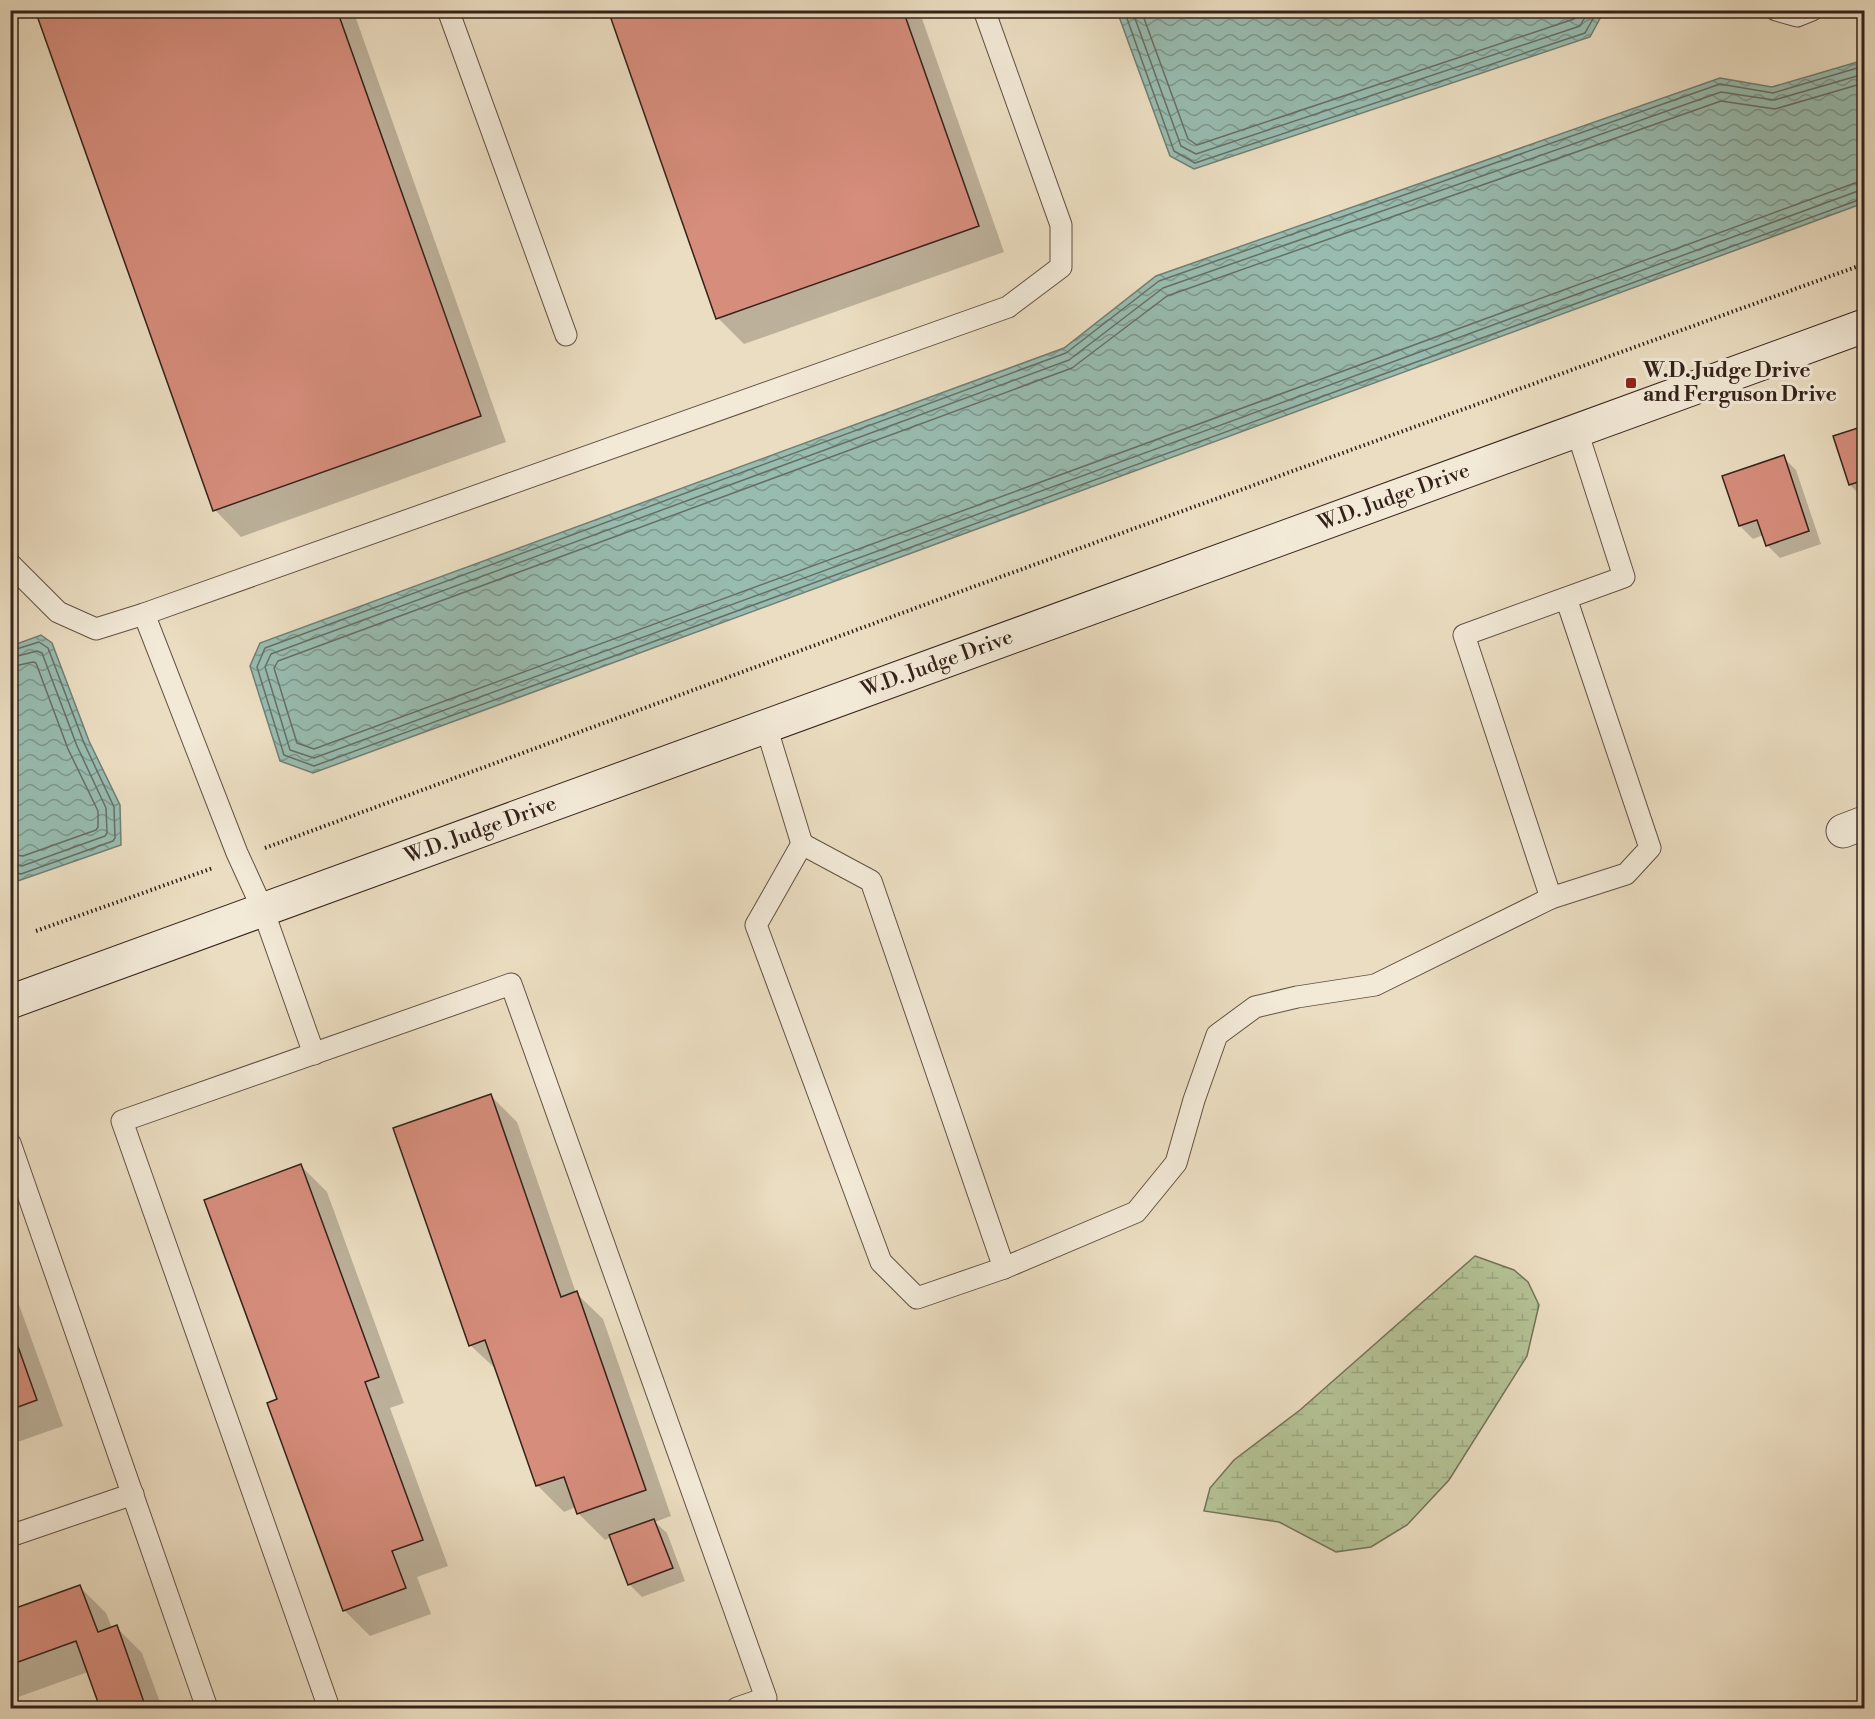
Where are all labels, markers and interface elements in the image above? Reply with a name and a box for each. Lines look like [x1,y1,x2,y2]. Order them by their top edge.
place label: W.D. Judge Drive and Ferguson Drive [1642,358,1837,408]
marker: W.D. Judge Drive and Ferguson Drive [1624,376,1638,390]
street label: W.D. Judge Drive [1314,458,1473,537]
street label: W.D. Judge Drive [857,624,1017,704]
street label: W.D. Judge Drive [400,791,560,870]

